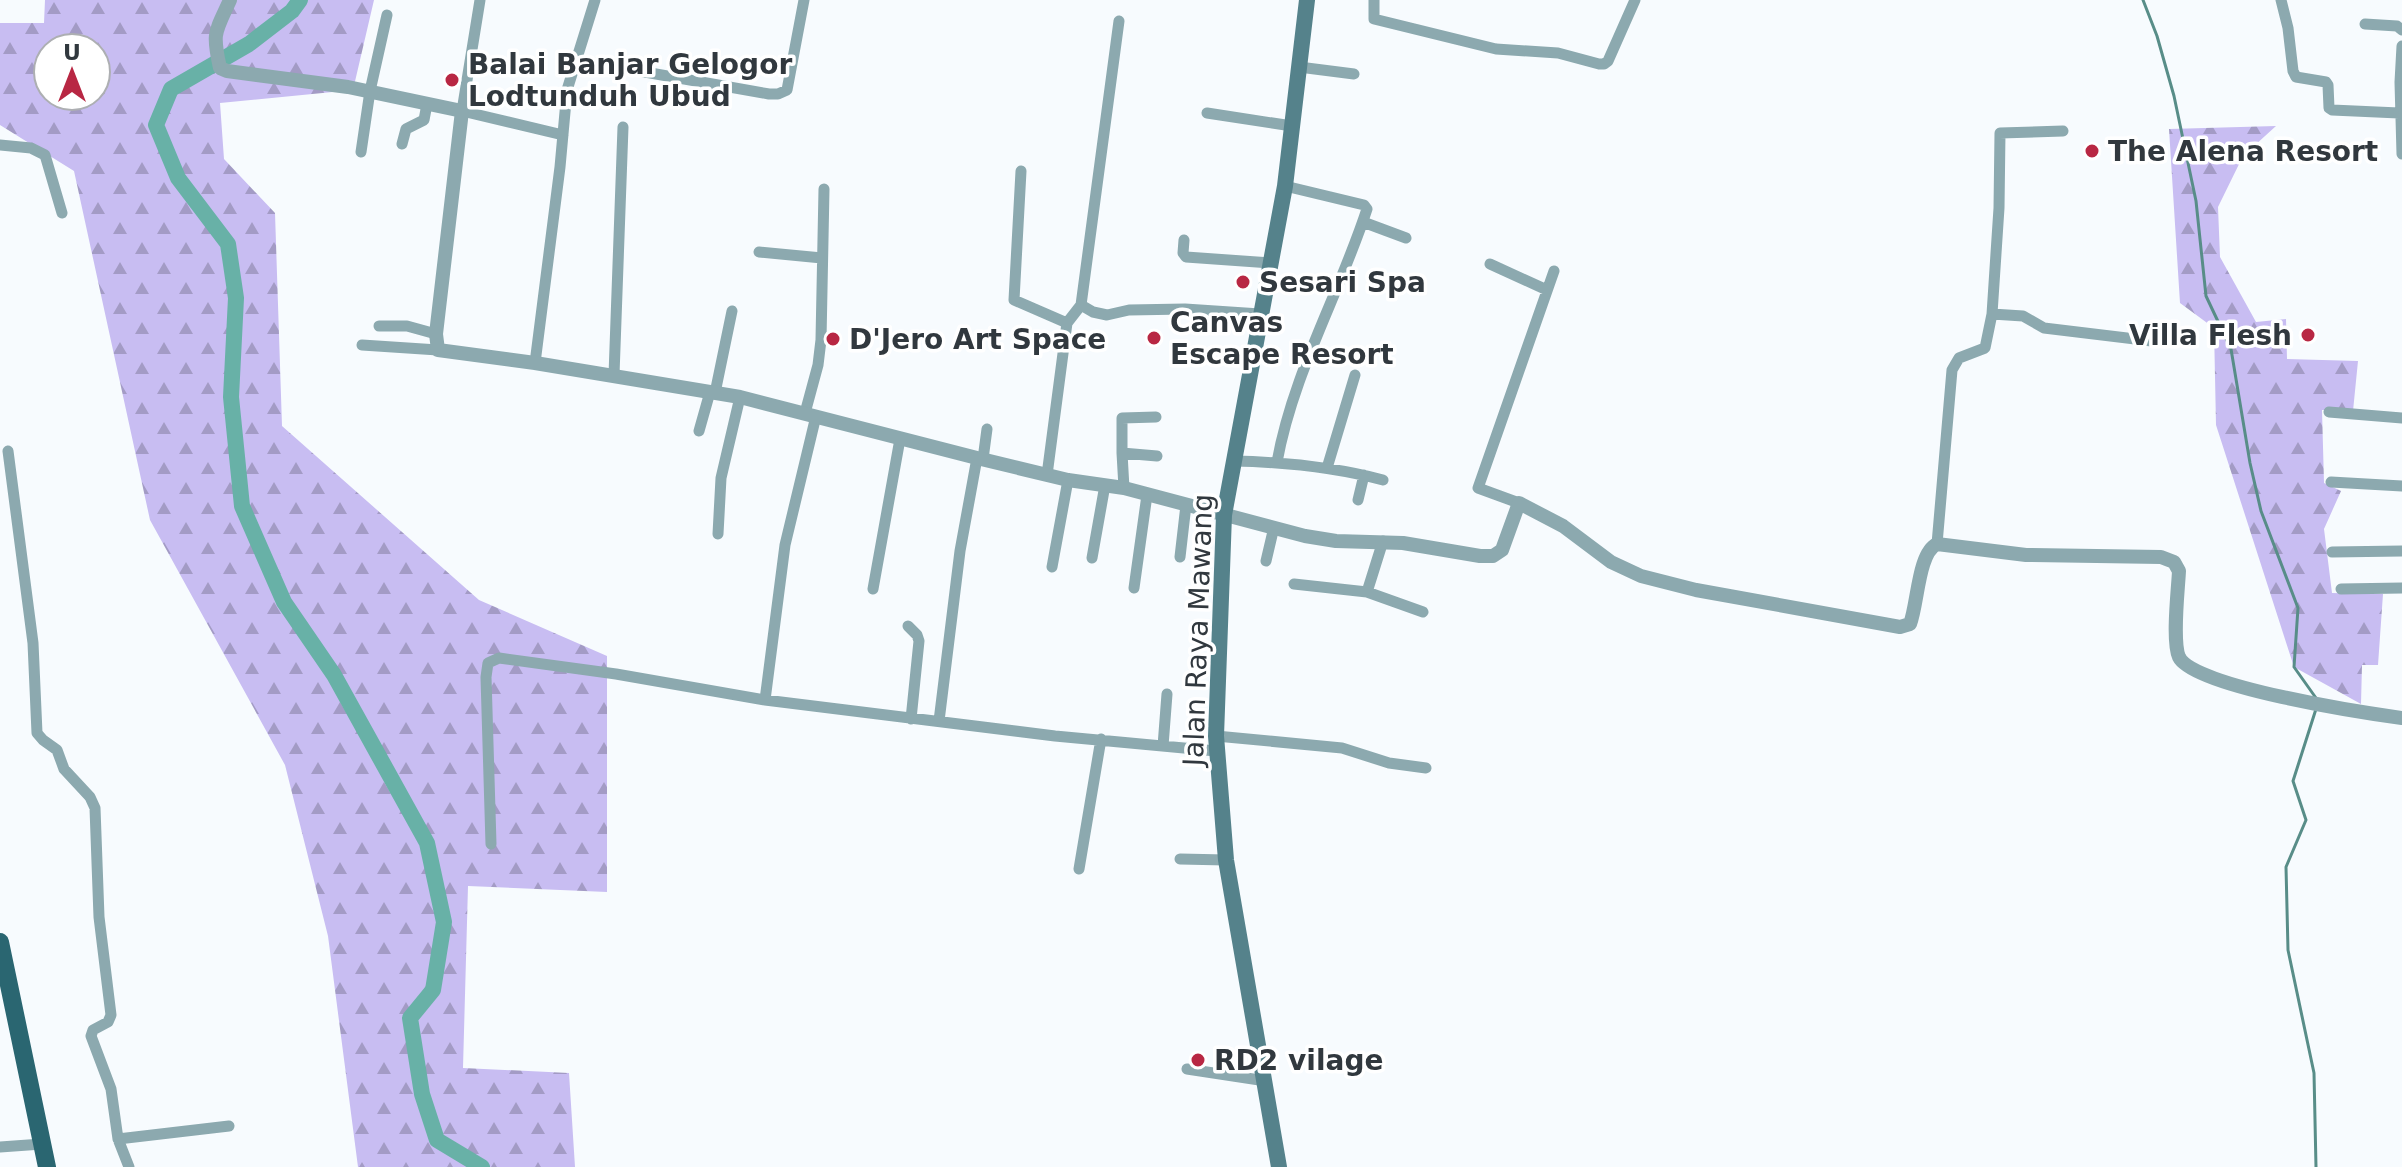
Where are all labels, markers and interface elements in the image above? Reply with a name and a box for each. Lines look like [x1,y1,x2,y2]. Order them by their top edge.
north arrow [32,32,112,112]
text: U [63,40,81,65]
place label: Balai Banjar Gelogor Lodtunduh Ubud [468,48,792,113]
marker: Balai Banjar Gelogor Lodtunduh Ubud [443,71,461,89]
place label: The Alena Resort [2108,135,2378,168]
marker: The Alena Resort [2083,142,2101,160]
place label: Sesari Spa [1259,266,1426,299]
marker: Sesari Spa [1234,273,1252,291]
place label: Canvas Escape Resort [1170,306,1394,371]
place label: Villa Flesh [2129,319,2292,352]
place label: D'Jero Art Space [849,323,1106,356]
marker: Villa Flesh [2299,326,2317,344]
marker: Canvas Escape Resort [1145,329,1163,347]
marker: D'Jero Art Space [824,330,842,348]
street label: Jalan Raya Mawang [1177,493,1219,769]
place label: RD2 vilage [1214,1044,1383,1077]
marker: RD2 vilage [1189,1051,1207,1069]

